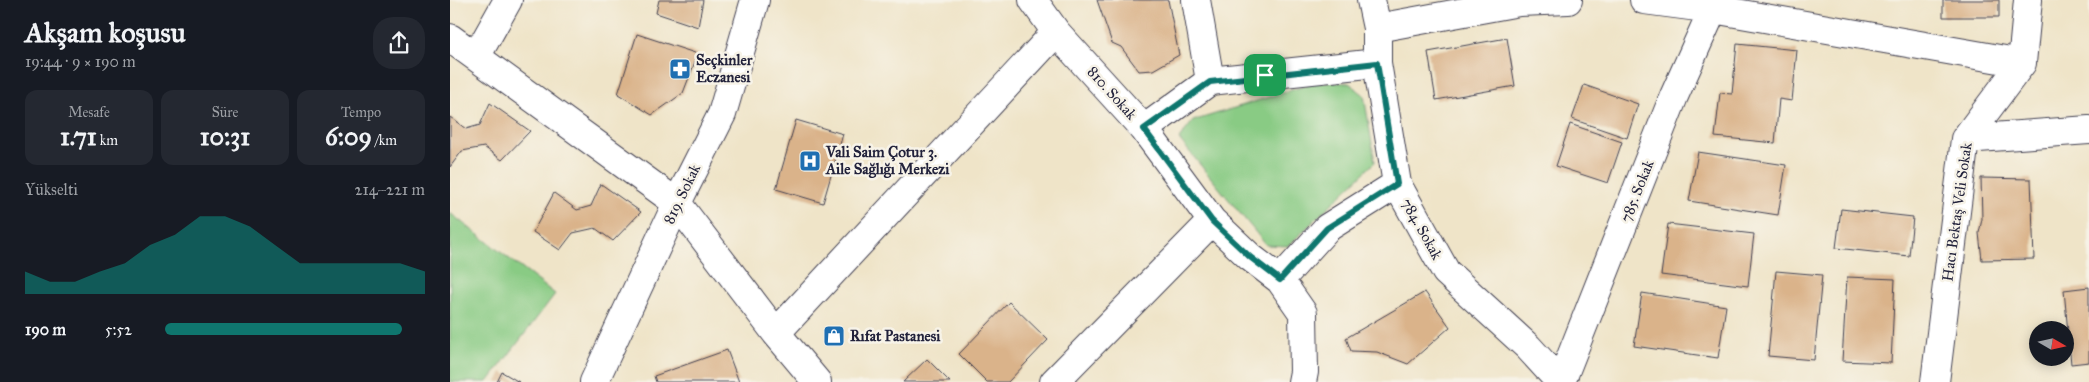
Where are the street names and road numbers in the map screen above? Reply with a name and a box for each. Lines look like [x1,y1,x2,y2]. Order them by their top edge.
street label: 810. Sokak [1083,63,1141,123]
street label: Hacı Bektaş Veli Sokak [1938,141,1976,283]
street label: 785. Sokak [1616,157,1658,225]
street label: 819. Sokak [660,161,704,227]
street label: 784. Sokak [1398,195,1446,263]

